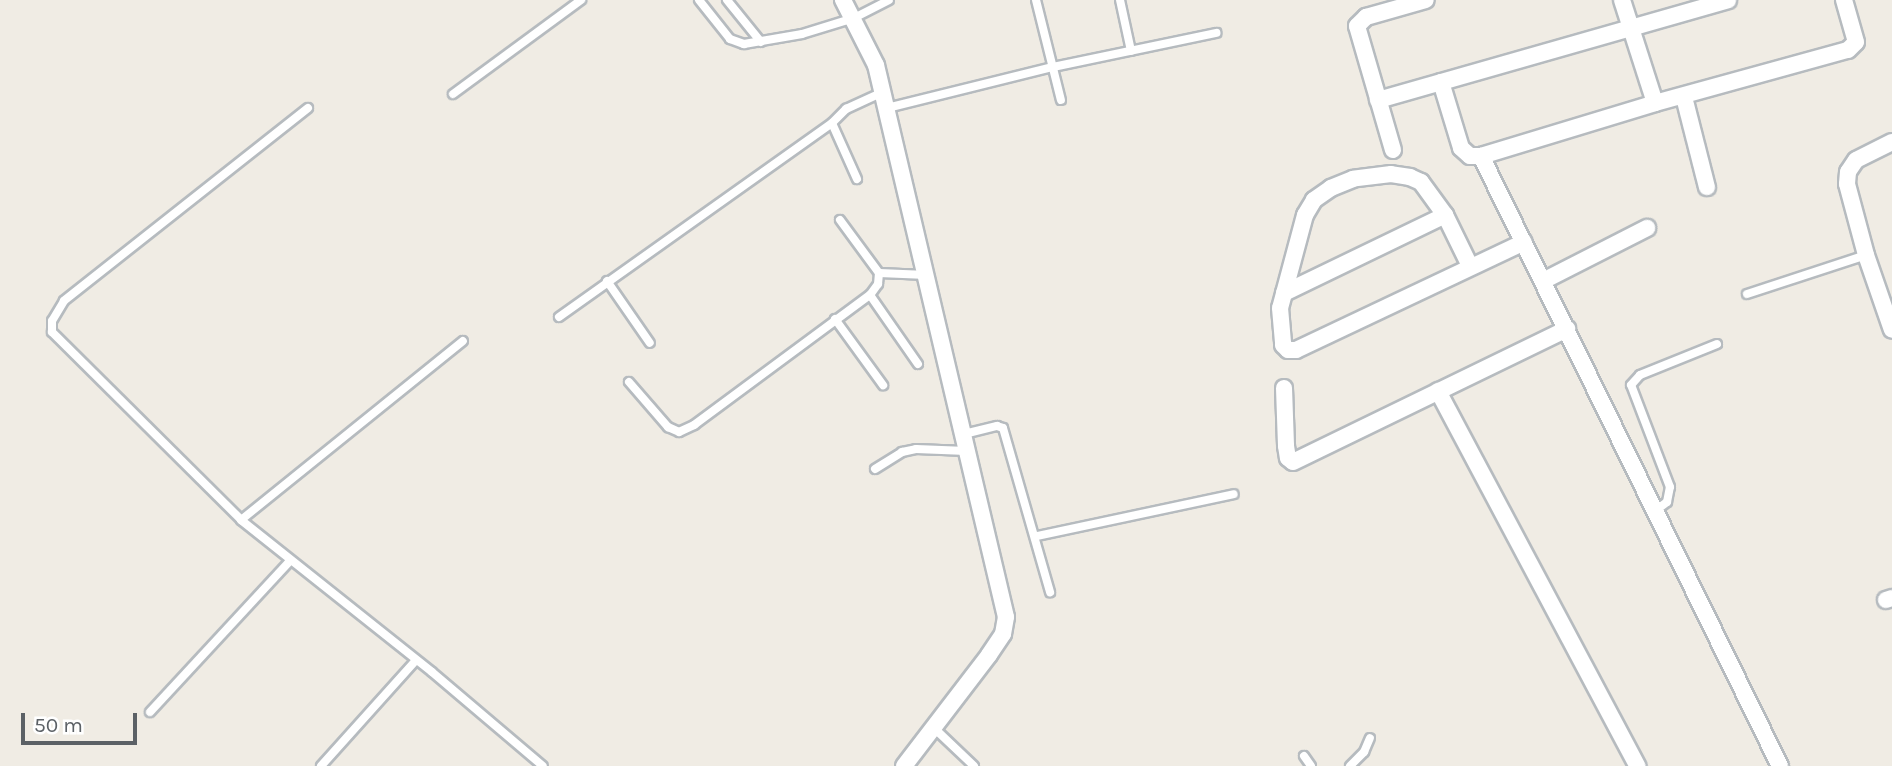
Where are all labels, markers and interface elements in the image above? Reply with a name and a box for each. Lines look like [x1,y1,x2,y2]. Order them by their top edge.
scale bar [24,700,140,744]
text: 50 m [34,713,83,737]

